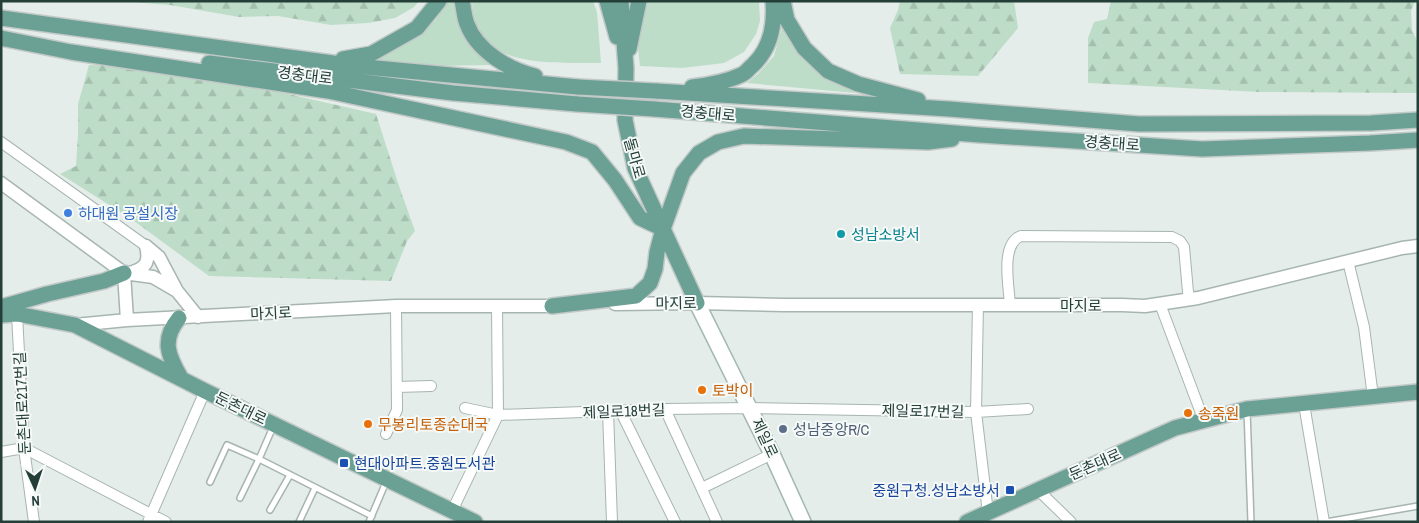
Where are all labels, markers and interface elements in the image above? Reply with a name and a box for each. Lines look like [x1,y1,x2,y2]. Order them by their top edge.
street label: 경충대로 [276,61,334,89]
street label: 경충대로 [680,100,736,126]
street label: 경충대로 [1084,131,1140,155]
street label: 돌마로 [619,135,651,181]
place label: 하대원 공설시장 [78,203,178,224]
marker: 하대원 공설시장 [62,207,74,219]
place label: 성남소방서 [851,224,920,245]
marker: 성남소방서 [835,228,847,240]
street label: 마지로 [655,292,697,314]
street label: 마지로 [1060,295,1102,316]
street label: 마지로 [250,301,292,325]
street label: 둔촌대로217번길 [9,351,35,455]
place label: 토박이 [712,380,753,401]
marker: 토박이 [696,384,708,396]
street label: 둔촌대로 [212,386,270,430]
street label: 제일로18번길 [582,399,666,423]
street label: 제일로17번길 [881,400,965,422]
place label: 송죽원 [1198,403,1239,424]
marker: 송죽원 [1182,407,1194,419]
place label: 무봉리토종순대국 [378,414,488,435]
street label: 제일로 [747,415,783,461]
marker: 무봉리토종순대국 [362,418,374,430]
place label: 성남중앙R/C [793,419,870,440]
marker: 성남중앙R/C [777,423,789,435]
street label: 둔촌대로 [1066,443,1124,485]
place label: 현대아파트.중원도서관 [354,453,496,474]
marker: 현대아파트.중원도서관 [338,457,350,469]
north arrow [10,463,60,513]
place label: 중원구청.성남소방서 [872,480,1000,501]
marker: 중원구청.성남소방서 [1004,484,1016,496]
text: N [31,492,40,510]

